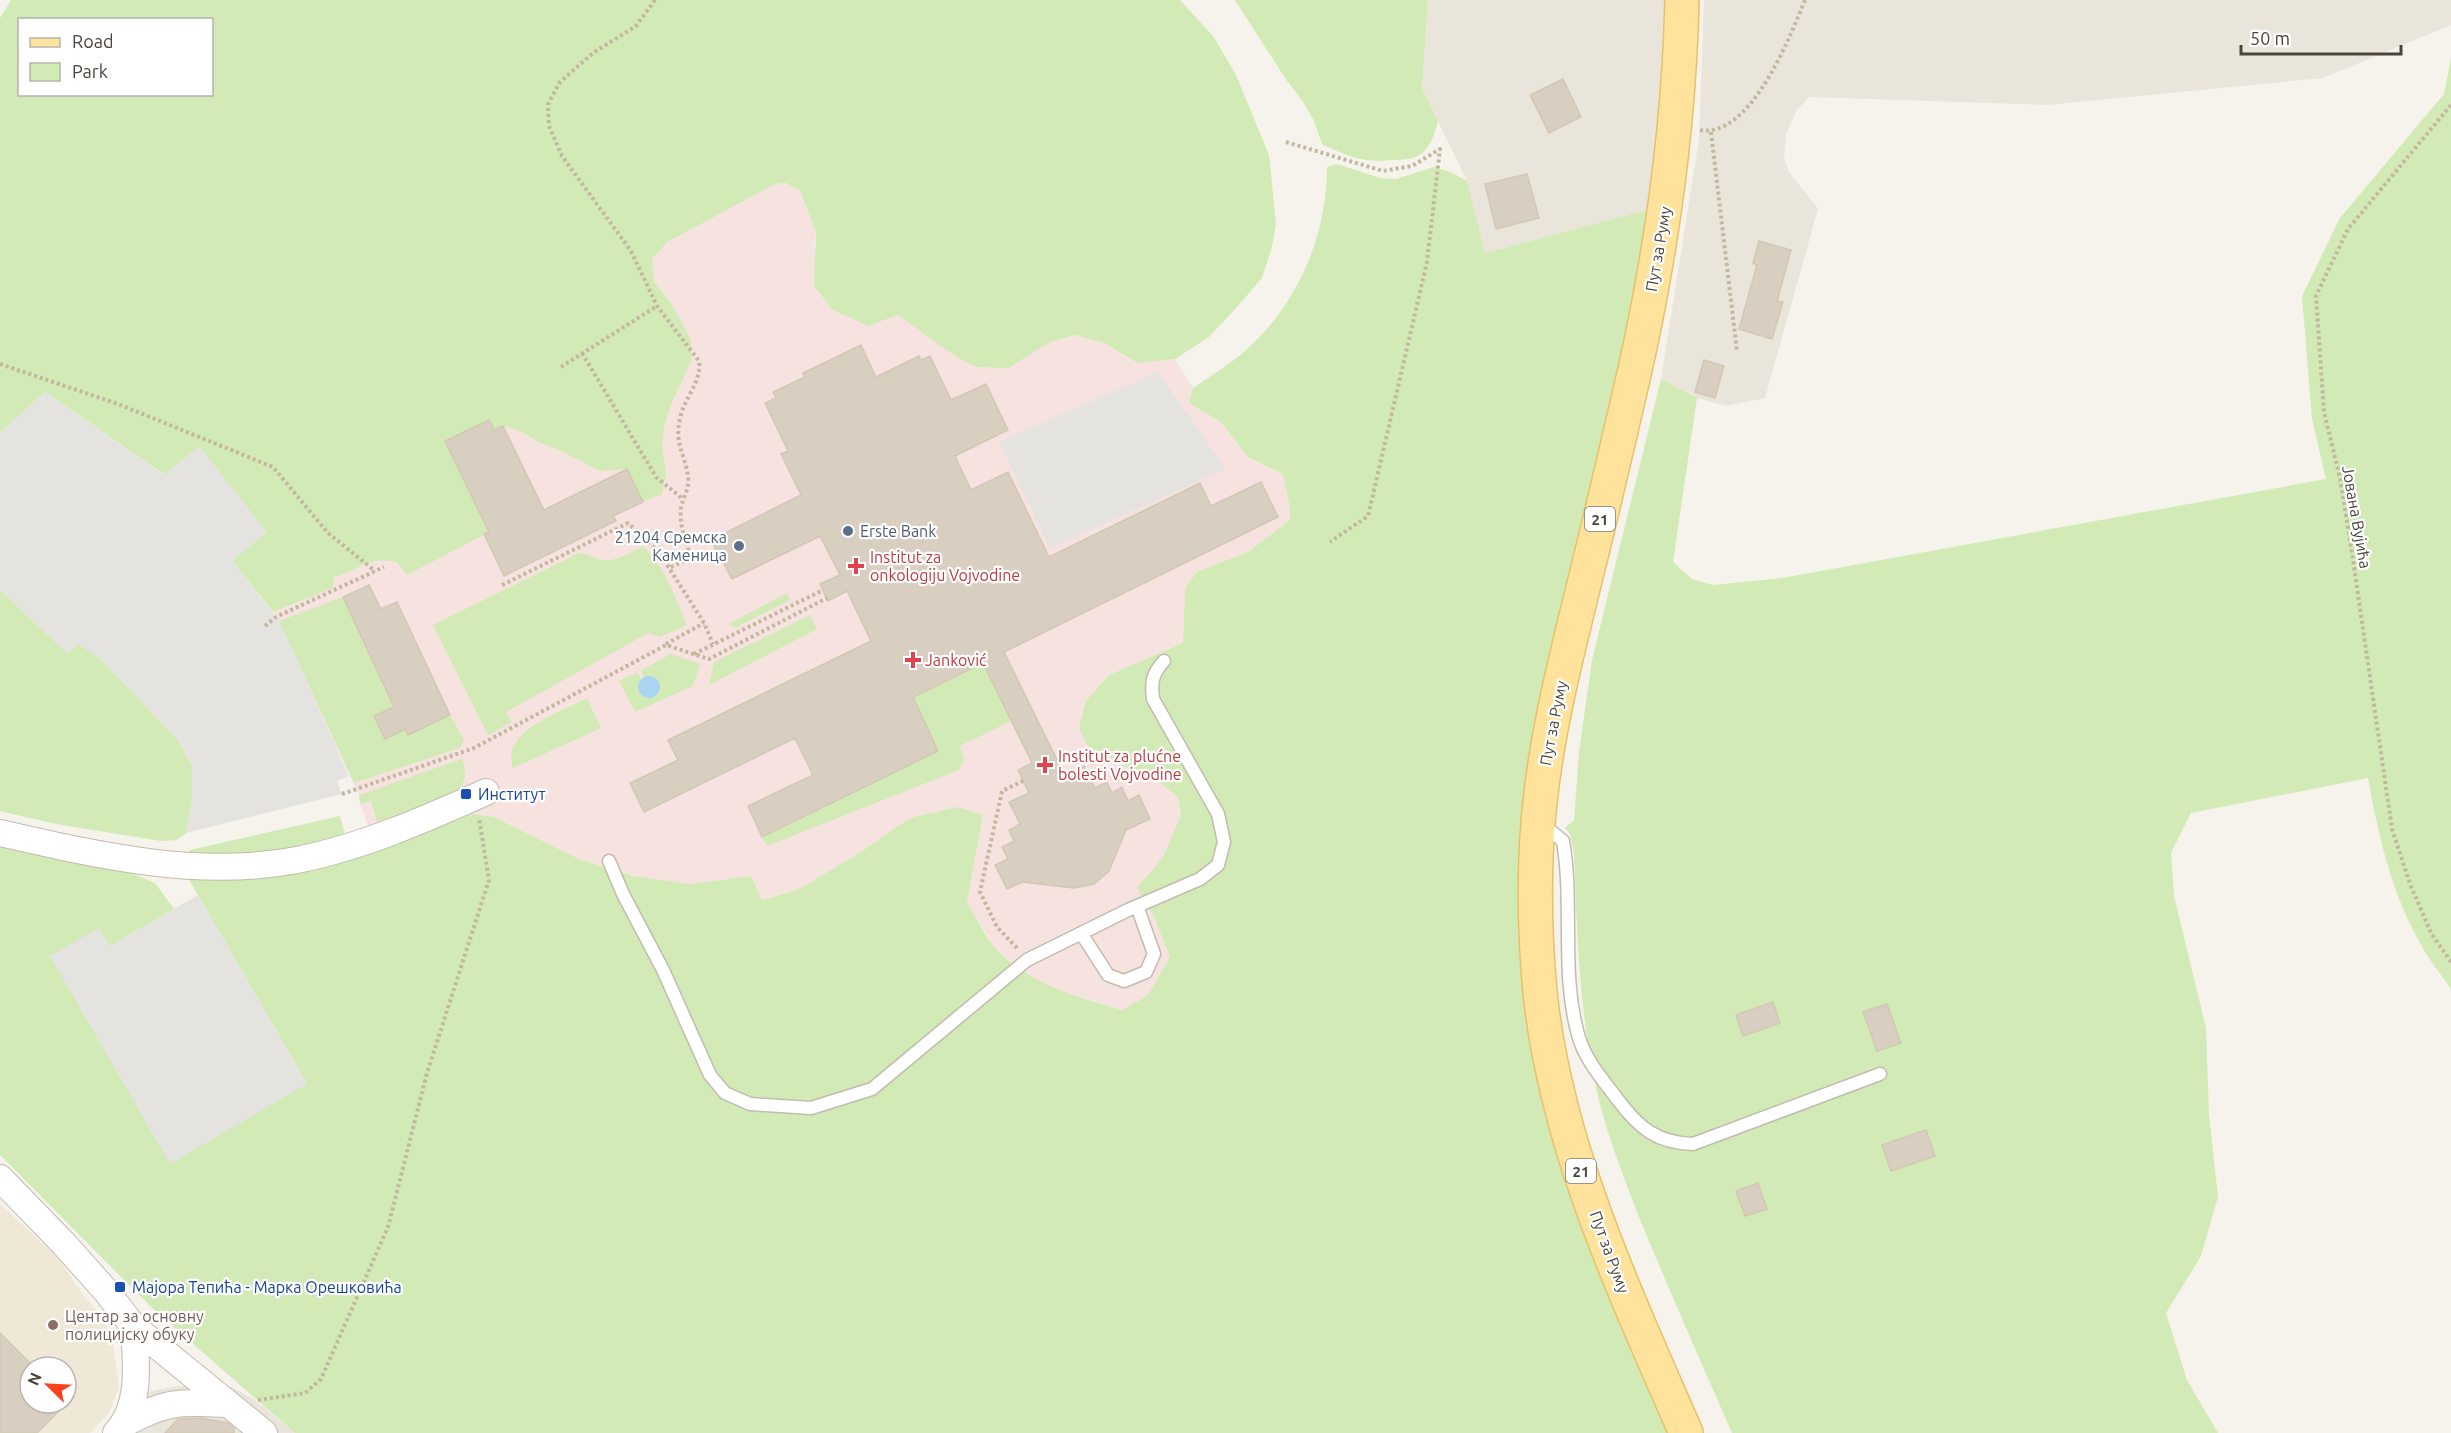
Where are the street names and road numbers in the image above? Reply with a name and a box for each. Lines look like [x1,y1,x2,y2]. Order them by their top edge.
street label: Пут за Руму [1642,205,1674,293]
street label: Јована Вујића [2339,464,2375,570]
road number: 21 [1585,507,1615,531]
street label: Пут за Руму [1536,679,1570,767]
road number: 21 [1566,1159,1596,1183]
street label: Пут за Руму [1587,1208,1633,1296]

